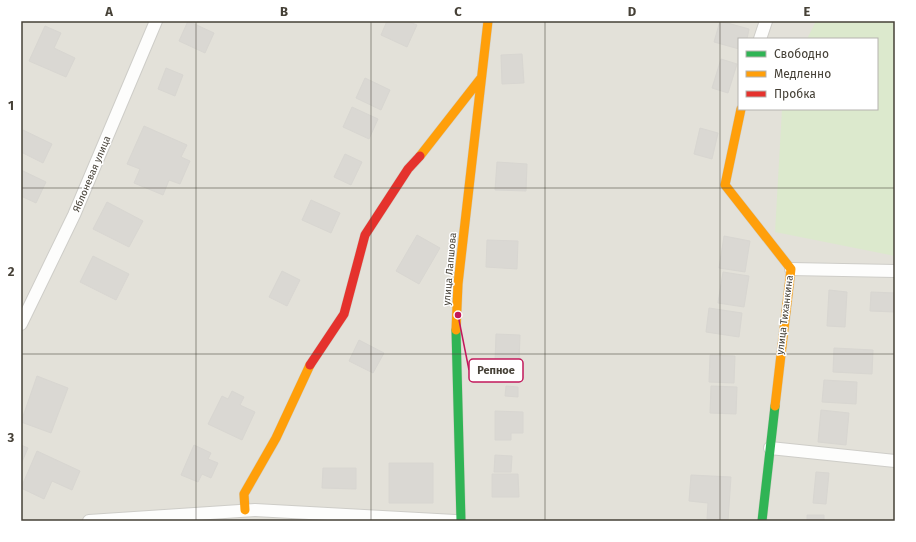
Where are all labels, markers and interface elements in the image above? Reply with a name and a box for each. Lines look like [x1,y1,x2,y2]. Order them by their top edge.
text: A [104,4,113,19]
text: B [280,4,288,19]
text: C [454,4,462,19]
text: D [628,4,637,19]
text: E [804,4,811,19]
legend [738,38,878,110]
text: Свободно [774,47,829,61]
text: Медленно [774,67,831,81]
text: Пробка [774,87,816,101]
text: 1 [8,98,14,113]
street label: Яблоневая улица [71,134,113,214]
street label: улица Лапшова [441,232,459,306]
text: 2 [8,264,15,279]
street label: улица Тиханкина [774,275,796,355]
callout: Репное [469,359,523,382]
text: Репное [477,364,515,377]
text: 3 [7,430,15,445]

